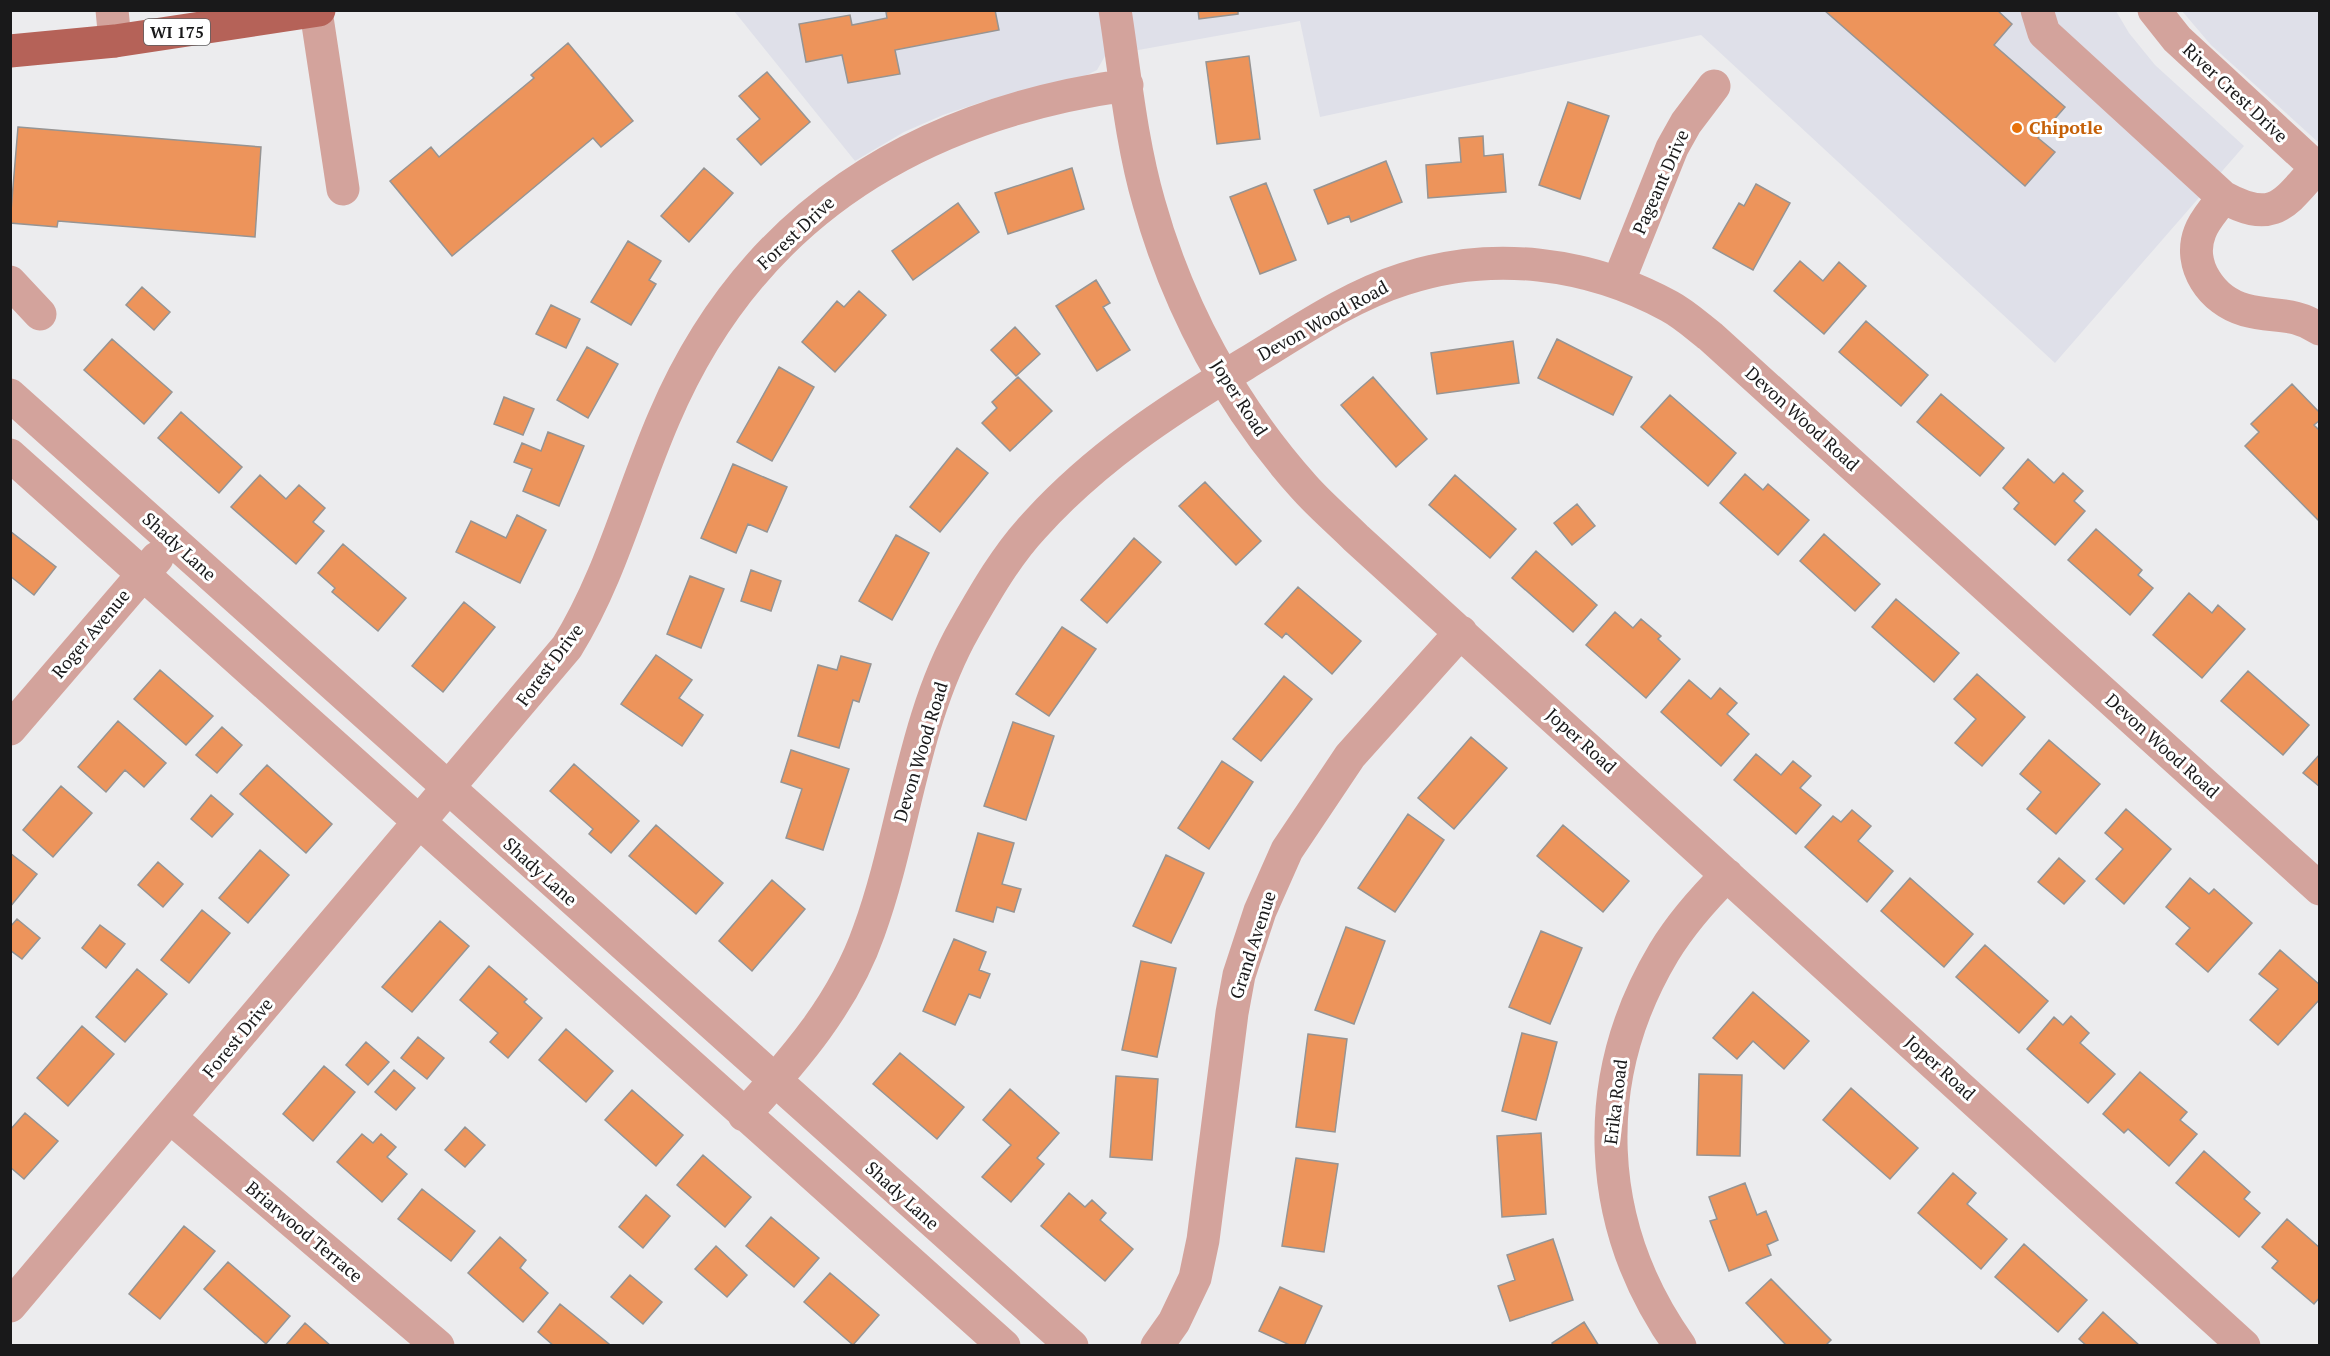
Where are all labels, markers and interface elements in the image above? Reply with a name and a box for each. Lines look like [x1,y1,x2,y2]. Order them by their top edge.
road number: WI 175 [144,19,210,45]
street label: River Crest Drive [2178,37,2293,147]
place label: Chipotle [2029,115,2103,139]
marker: Chipotle [2010,121,2024,135]
street label: Pageant Drive [1626,126,1694,238]
street label: Forest Drive [751,190,839,274]
street label: Devon Wood Road [1253,274,1392,366]
street label: Joper Road [1206,355,1274,440]
street label: Devon Wood Road [1741,361,1865,476]
street label: Shady Lane [138,507,222,586]
street label: Roger Avenue [46,584,135,683]
street label: Forest Drive [510,618,588,711]
street label: Devon Wood Road [887,679,953,825]
street label: Devon Wood Road [2101,688,2225,803]
street label: Joper Road [1541,702,1622,778]
street label: Shady Lane [499,832,583,911]
street label: Grand Avenue [1223,888,1281,1002]
street label: Forest Drive [197,992,278,1082]
street label: Joper Road [1900,1029,1981,1105]
street label: Erika Road [1598,1058,1632,1146]
street label: Shady Lane [861,1156,945,1235]
street label: Briarwood Terrace [241,1175,368,1287]

